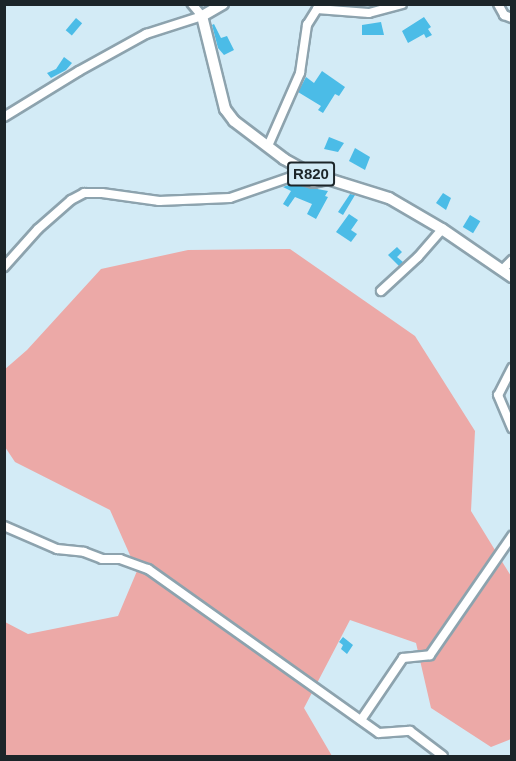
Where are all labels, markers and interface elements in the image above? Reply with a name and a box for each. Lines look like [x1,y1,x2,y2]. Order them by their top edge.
road number: R820 [287,162,335,186]

